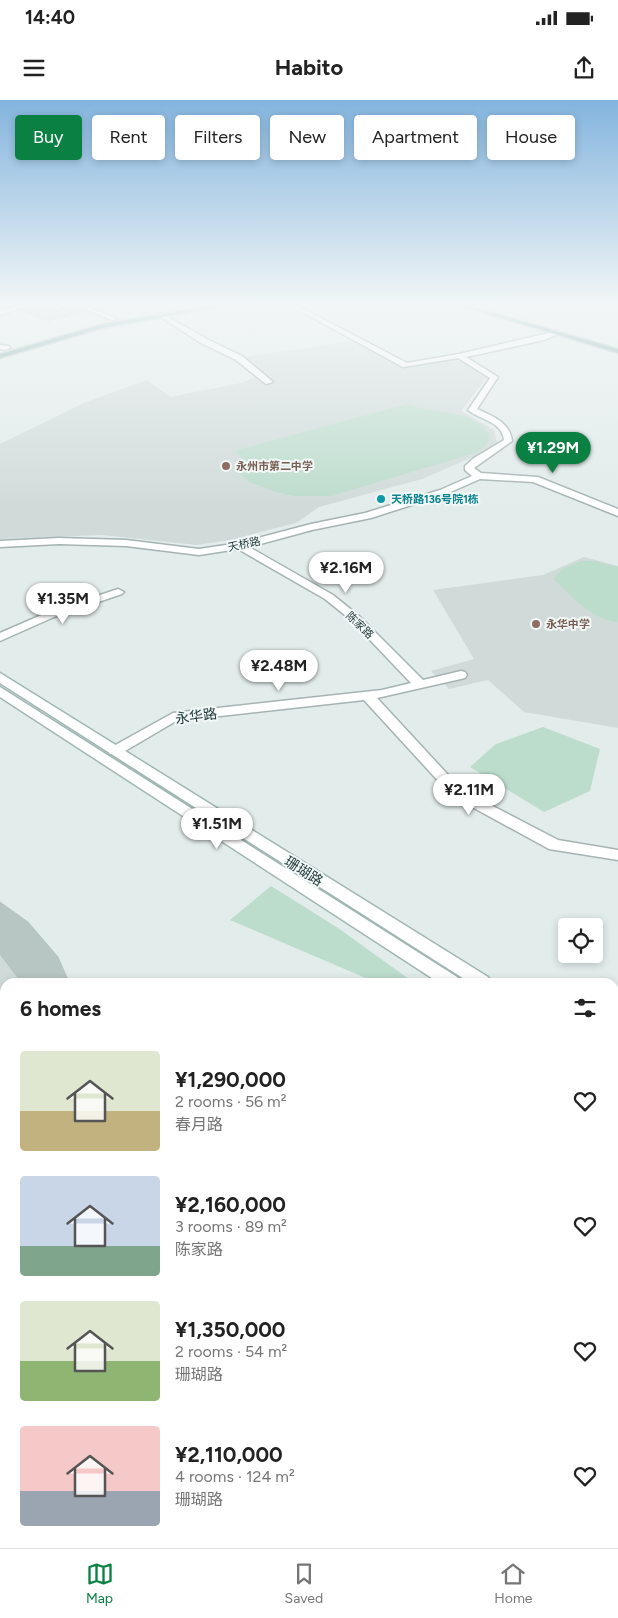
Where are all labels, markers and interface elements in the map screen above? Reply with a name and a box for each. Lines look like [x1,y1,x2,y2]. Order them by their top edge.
text: 14:40 [25,6,75,29]
icon: menu [20,54,48,82]
text: Habito [275,54,343,81]
icon: share [570,54,598,82]
chip: Buy [15,115,82,160]
chip: Rent [92,115,165,160]
chip: Filters [175,115,260,160]
chip: New [270,115,344,160]
chip: Apartment [354,115,477,160]
chip: House [487,115,575,160]
pin: ¥1.29M [512,432,594,474]
text: ¥1.29M [527,438,579,457]
marker: 永州市第二中学 [220,460,232,472]
place label: 永州市第二中学 [236,460,313,473]
marker: 天桥路136号院1栋 [375,493,387,505]
place label: 天桥路136号院1栋 [391,493,479,506]
street label: 天桥路 [227,535,262,554]
pin: ¥2.16M [305,552,387,594]
text: ¥2.16M [320,558,372,577]
pin: ¥1.35M [22,582,104,625]
text: ¥1.35M [37,589,89,608]
street label: 陈家路 [343,609,376,641]
marker: 永华中学 [530,618,542,630]
place label: 永华中学 [546,618,590,631]
pin: ¥2.48M [238,650,320,692]
text: ¥2.48M [251,656,307,675]
street label: 永华路 [174,705,218,728]
pin: ¥2.11M [428,774,510,816]
text: ¥2.11M [444,780,494,799]
pin: ¥1.51M [176,808,258,850]
text: ¥1.51M [192,814,242,833]
street label: 珊瑚路 [281,853,326,890]
map controls [558,918,603,963]
button: locate [558,918,603,963]
icon: filters [571,994,599,1022]
text: 6 homes [20,996,101,1021]
text: ¥1,290,000 [175,1067,286,1092]
icon: home [60,1071,120,1131]
icon: heart [571,1087,599,1115]
text: 2 rooms · 56 m² [175,1092,287,1111]
text: 春月路 [175,1115,223,1134]
text: ¥2,160,000 [175,1192,286,1217]
icon: home [60,1196,120,1256]
icon: heart [571,1212,599,1240]
text: 3 rooms · 89 m² [175,1217,287,1236]
text: 陈家路 [175,1240,223,1259]
text: ¥1,350,000 [175,1317,285,1342]
icon: home [60,1321,120,1381]
icon: heart [571,1337,599,1365]
text: 2 rooms · 54 m² [175,1342,287,1361]
text: 珊瑚路 [175,1365,223,1384]
text: ¥2,110,000 [175,1442,283,1467]
icon: home [60,1446,120,1506]
icon: heart [571,1462,599,1490]
text: 4 rooms · 124 m² [175,1467,295,1486]
text: 珊瑚路 [175,1490,223,1509]
tab: Map [86,1560,114,1607]
tab: Saved [285,1560,323,1607]
tab: Home [494,1560,532,1607]

